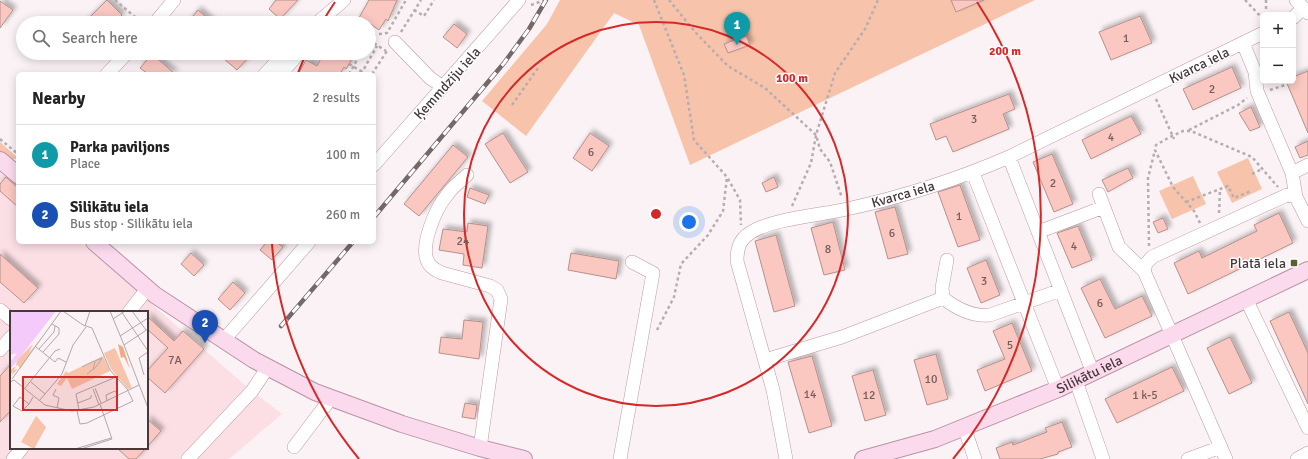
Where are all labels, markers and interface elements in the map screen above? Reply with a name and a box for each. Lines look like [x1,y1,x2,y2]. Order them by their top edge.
pin: 1 [724,12,750,45]
map controls [1260,12,1296,84]
button: + [1260,12,1296,48]
search box [16,16,376,60]
icon: search [30,27,52,49]
text: Search here [62,29,138,47]
house number: 1 [1123,31,1129,46]
street label: Ķemmdziju iela [410,44,484,123]
text: 200 m [989,44,1021,59]
street label: Kvarca iela [1166,44,1232,87]
button: − [1260,48,1296,84]
text: 100 m [776,71,808,86]
house number: 2 [1209,82,1215,97]
text: Nearby [32,88,85,109]
text: 2 results [312,90,360,106]
house number: 3 [971,112,977,127]
house number: 4 [1108,130,1115,145]
text: Parka paviljons [70,138,170,156]
house number: 6 [588,145,594,160]
text: 1 [41,147,49,163]
text: 100 m [326,147,360,163]
text: Place [70,156,100,172]
house number: 2 [1050,176,1056,191]
street label: Kvarca iela [869,177,937,212]
text: Silikātu iela [70,198,149,216]
text: 2 [41,207,49,223]
text: 260 m [326,207,360,223]
centre of rings [649,207,663,221]
house number: 1 [956,209,962,224]
your location [679,212,699,232]
text: Bus stop · Silikātu iela [70,216,193,232]
house number: 6 [889,226,895,241]
house number: 24 [457,234,470,249]
house number: 4 [1071,239,1078,254]
house number: 8 [825,242,831,257]
place label: Platā iela [1230,255,1286,272]
marker: Platā iela [1289,258,1299,268]
house number: 3 [981,274,987,289]
house number: 6 [1097,296,1103,311]
pin: 2 [192,310,218,343]
inset map [10,311,148,449]
house number: 5 [1007,338,1013,353]
street label: Silikātu iela [1054,352,1125,398]
house number: 7A [168,353,183,368]
house number: 10 [925,372,937,387]
house number: 14 [804,387,817,402]
house number: 12 [863,388,875,403]
house number: 1 k-5 [1132,388,1158,403]

